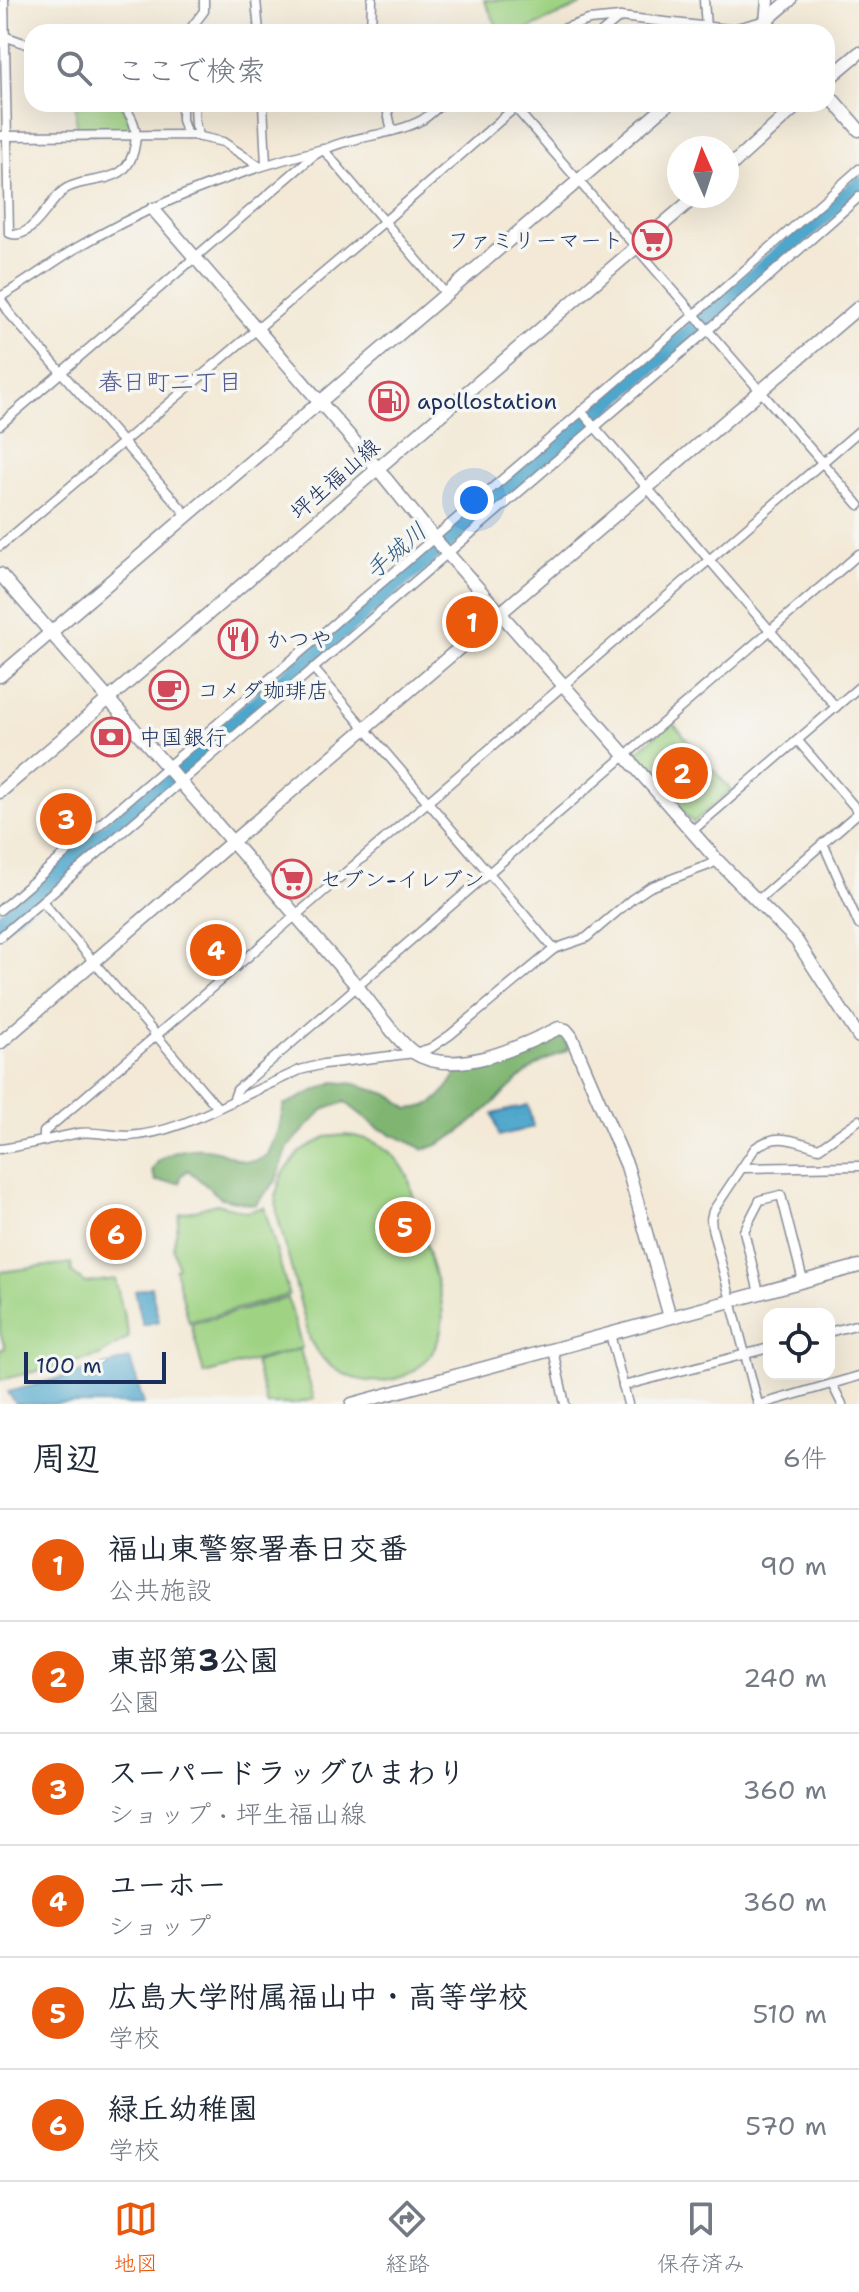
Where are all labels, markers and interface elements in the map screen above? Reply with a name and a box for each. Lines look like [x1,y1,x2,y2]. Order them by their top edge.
search box [24,24,835,112]
icon: search [52,46,96,90]
text: ここで検索 [116,50,266,91]
north arrow [667,136,739,208]
supermarket icon: ファミリーマート [631,219,673,261]
place label: ファミリーマート [448,226,624,255]
district label: 春日町二丁目 [98,366,242,398]
fuel station icon: apollostation [368,380,410,422]
place label: apollostation [417,387,557,416]
street label: 坪生福山線 [284,432,386,526]
your location [454,480,494,520]
water label: 手城川 [358,515,434,587]
pin: 1 [446,592,498,652]
restaurant icon: かつや [217,618,259,660]
place label: かつや [266,625,332,654]
cafe icon: コメダ珈琲店 [148,669,190,711]
place label: コメダ珈琲店 [197,676,329,705]
bank icon: 中国銀行 [90,716,132,758]
place label: 中国銀行 [139,723,227,752]
pin: 2 [656,743,708,803]
pin: 3 [40,789,92,849]
supermarket icon: セブン-イレブン [271,858,313,900]
place label: セブン-イレブン [320,865,485,894]
pin: 4 [190,920,242,980]
pin: 5 [379,1197,431,1257]
pin: 6 [90,1204,142,1264]
map controls [763,1308,835,1380]
button: locate [763,1308,835,1380]
scale bar [24,1348,166,1384]
text: 100 m [36,1351,102,1380]
text: 周辺 [32,1435,100,1481]
text: 6件 [783,1440,827,1475]
text: 福山東警察署春日交番 [108,1528,408,1569]
text: 1 [52,1548,64,1583]
text: 90 m [760,1548,827,1583]
text: 公共施設 [108,1572,212,1607]
text: 東部第3公園 [108,1640,279,1681]
text: 2 [49,1660,67,1695]
text: 240 m [743,1660,827,1695]
text: 公園 [108,1684,160,1719]
text: スーパードラッグひまわり [108,1752,467,1793]
text: 3 [49,1772,67,1807]
text: 360 m [742,1772,827,1807]
text: ショップ · 坪生福山線 [108,1796,366,1831]
text: ユーホー [108,1864,227,1905]
text: 4 [49,1884,67,1919]
text: 360 m [742,1884,827,1919]
text: ショップ [108,1908,211,1943]
text: 広島大学附属福山中・高等学校 [108,1976,528,2017]
text: 5 [50,1996,66,2031]
text: 510 m [753,1996,827,2031]
text: 学校 [108,2020,160,2055]
text: 緑丘幼稚園 [108,2088,258,2129]
text: 6 [49,2108,67,2143]
text: 570 m [745,2108,827,2143]
text: 学校 [108,2132,160,2167]
tab: 地図 [114,2197,158,2278]
tab: 経路 [385,2197,429,2278]
tab: 保存済み [657,2197,745,2278]

